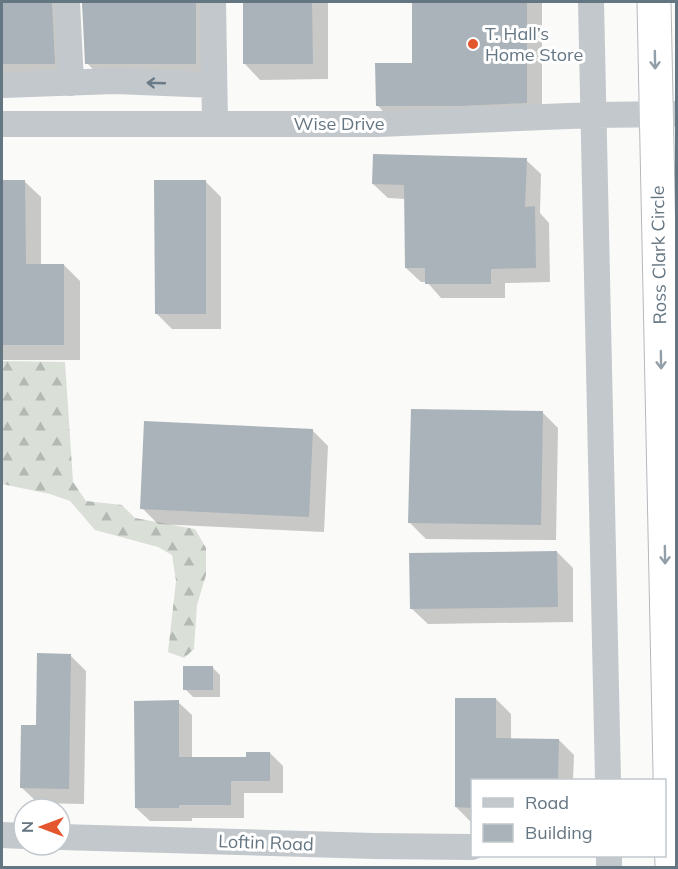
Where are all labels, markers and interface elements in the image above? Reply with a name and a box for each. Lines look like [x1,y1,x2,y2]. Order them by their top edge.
place label: T. Hall’s Home Store [485,22,583,66]
marker: T. Hall’s Home Store [466,37,480,51]
one-way arrow [649,49,661,69]
one-way arrow [147,77,167,88]
street label: Wise Drive [293,112,385,135]
street label: Ross Clark Circle [646,185,671,325]
one-way arrow [655,349,667,369]
one-way arrow [659,544,671,564]
legend [471,779,666,857]
text: Road [525,791,569,814]
north arrow [12,797,72,857]
text: N [17,821,37,833]
text: Building [525,821,593,844]
street label: Loftin Road [218,829,314,856]

